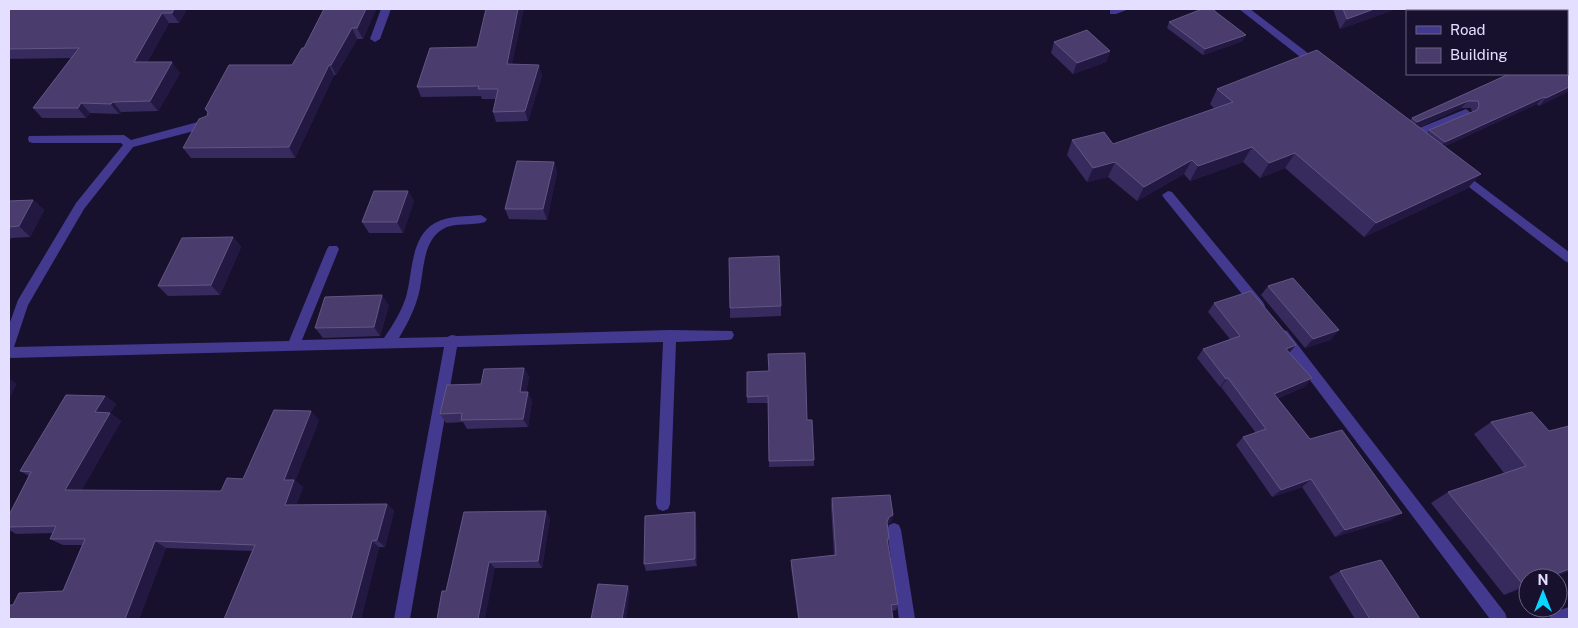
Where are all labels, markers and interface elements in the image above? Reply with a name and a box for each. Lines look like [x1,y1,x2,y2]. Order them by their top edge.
legend [1406,10,1568,75]
text: Road [1450,21,1486,38]
text: Building [1450,46,1508,63]
north arrow [1518,568,1568,618]
text: N [1538,572,1548,588]

